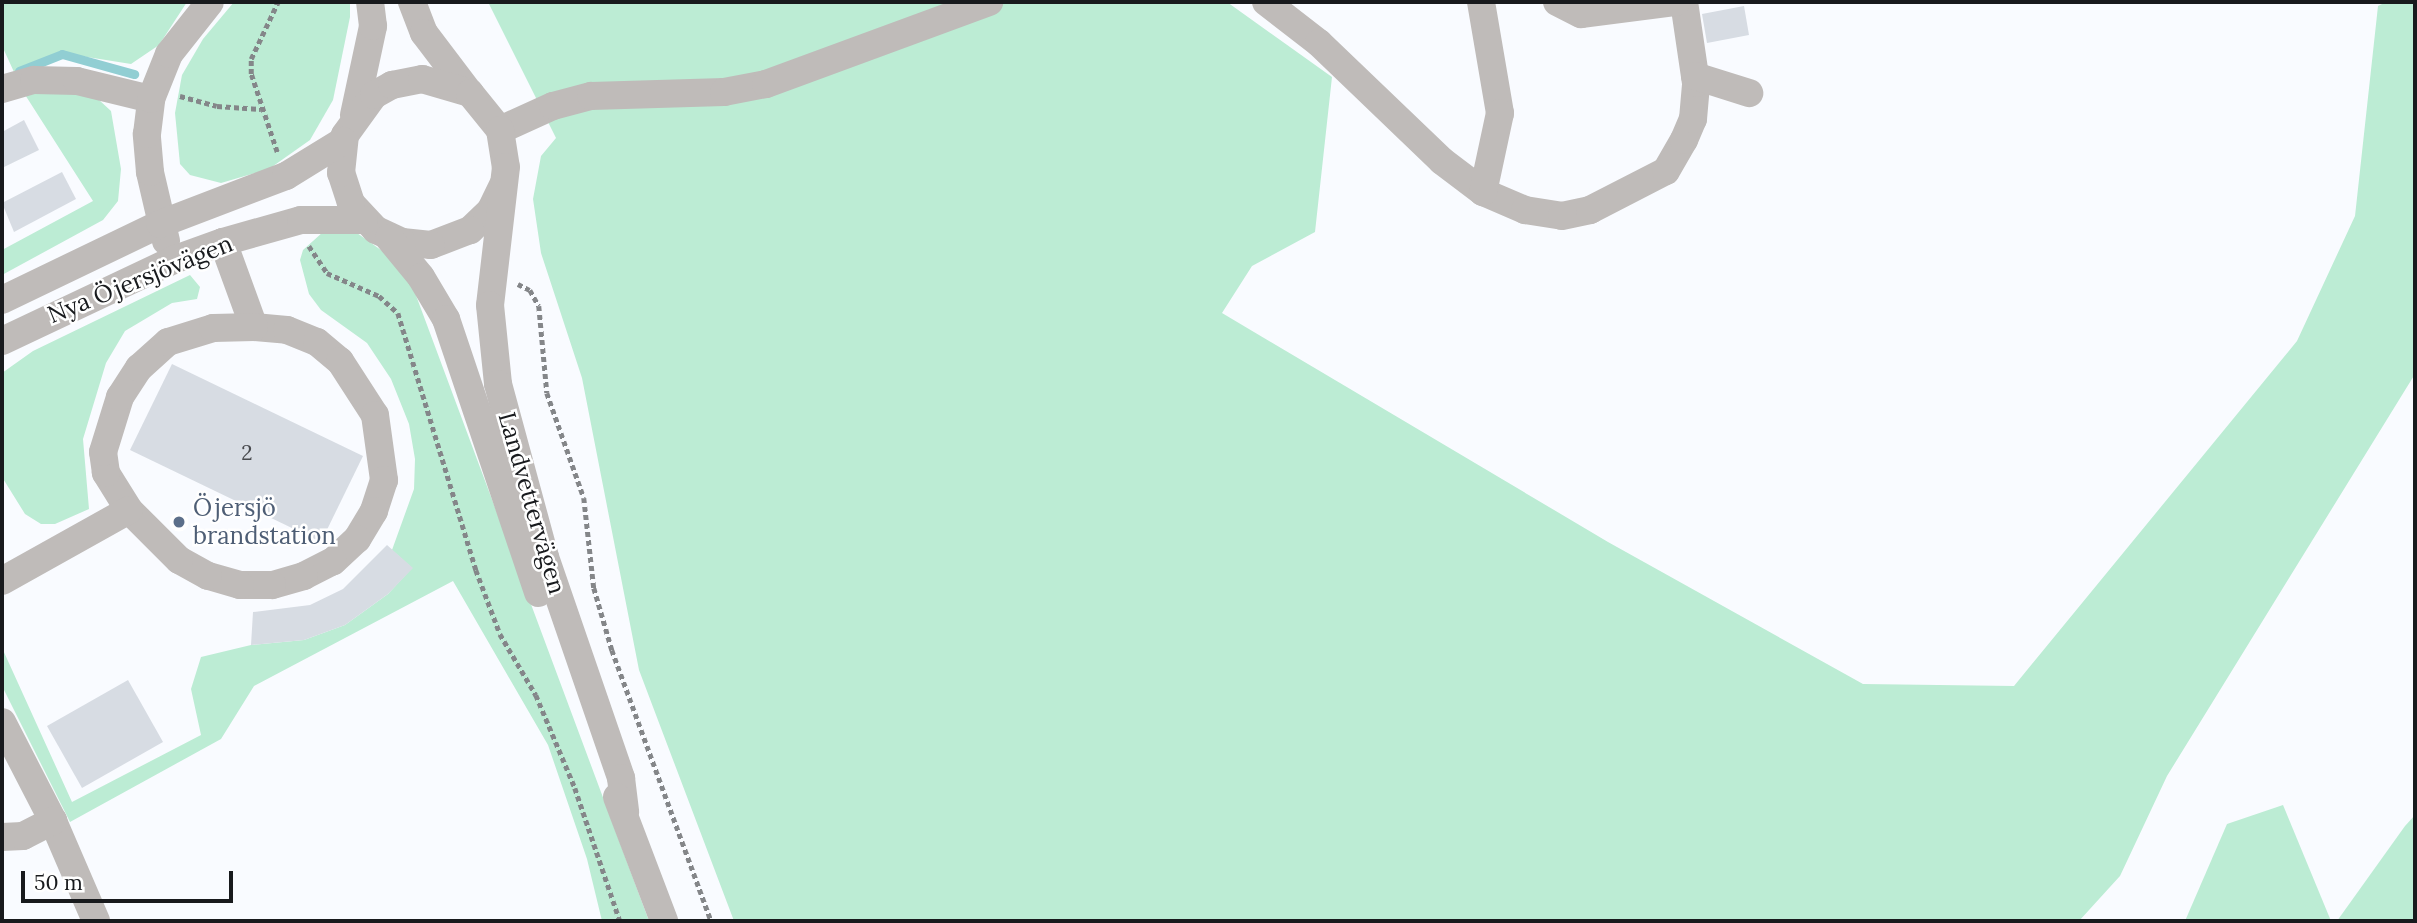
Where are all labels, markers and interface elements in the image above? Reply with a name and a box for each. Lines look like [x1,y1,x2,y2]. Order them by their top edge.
street label: Nya Öjersjövägen [43,229,237,329]
street label: Landvettervägen [492,409,572,597]
house number: 2 [241,440,253,466]
place label: Öjersjö brandstation [193,494,336,550]
marker: Öjersjö brandstation [171,514,187,530]
scale bar [24,856,236,900]
text: 50 m [34,869,83,896]

